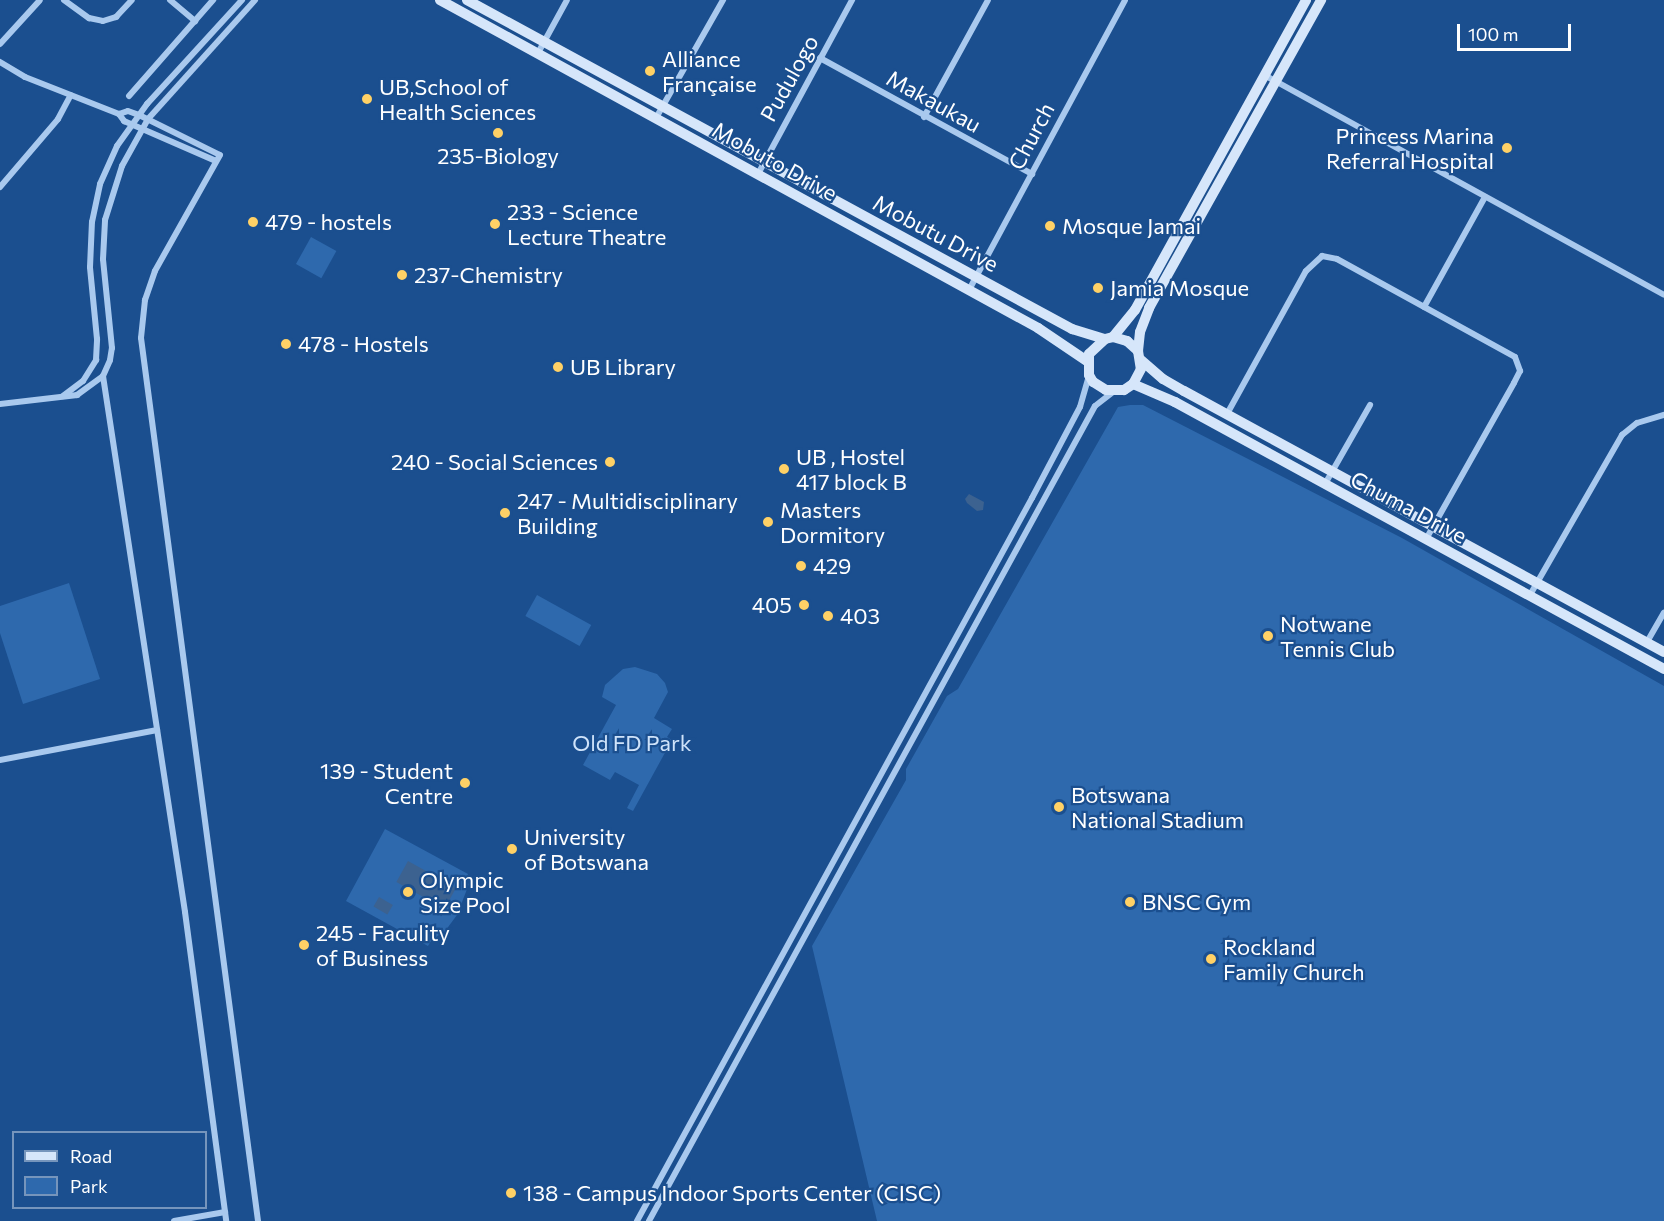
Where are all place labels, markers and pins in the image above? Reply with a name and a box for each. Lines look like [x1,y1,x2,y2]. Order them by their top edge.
place label: Alliance Française [662,45,757,96]
marker: Alliance Française [643,64,657,78]
place label: UB,School of Health Sciences [379,73,536,124]
marker: UB,School of Health Sciences [360,92,374,106]
place label: Princess Marina Referral Hospital [1326,122,1494,174]
marker: 235-Biology [491,126,505,140]
marker: Princess Marina Referral Hospital [1498,139,1516,157]
place label: 235-Biology [437,143,559,169]
place label: 233 - Science Lecture Theatre [507,198,666,249]
place label: 479 - hostels [265,209,392,235]
place label: Mosque Jamai [1062,213,1201,239]
marker: 479 - hostels [246,215,260,229]
marker: 233 - Science Lecture Theatre [488,217,502,231]
marker: Mosque Jamai [1043,219,1057,233]
place label: 237-Chemistry [414,262,563,288]
marker: 237-Chemistry [395,268,409,282]
place label: Jamia Mosque [1110,275,1249,301]
marker: Jamia Mosque [1091,281,1105,295]
place label: 478 - Hostels [298,331,429,357]
marker: 478 - Hostels [279,337,293,351]
place label: UB Library [570,354,676,380]
marker: UB Library [551,360,565,374]
place label: UB , Hostel 417 block B [796,443,907,494]
place label: 240 - Social Sciences [391,449,598,475]
marker: 240 - Social Sciences [603,455,617,469]
marker: UB , Hostel 417 block B [777,462,791,476]
place label: 247 - Multidisciplinary Building [517,487,738,538]
place label: Masters Dormitory [780,496,885,548]
marker: 247 - Multidisciplinary Building [498,506,512,520]
marker: Masters Dormitory [761,515,775,529]
place label: 429 [813,553,851,579]
marker: 429 [794,559,808,573]
place label: 405 [752,592,792,618]
marker: 405 [797,598,811,612]
place label: 403 [840,603,880,629]
marker: 403 [821,609,835,623]
place label: Notwane Tennis Club [1280,610,1395,662]
marker: Notwane Tennis Club [1261,629,1275,643]
place label: 139 - Student Centre [320,757,453,808]
marker: 139 - Student Centre [458,776,472,790]
place label: Botswana National Stadium [1071,781,1244,832]
marker: Botswana National Stadium [1052,800,1066,814]
place label: University of Botswana [524,823,649,874]
marker: University of Botswana [505,842,519,856]
place label: Olympic Size Pool [420,866,511,918]
marker: Olympic Size Pool [401,885,415,899]
place label: BNSC Gym [1142,889,1251,915]
marker: BNSC Gym [1123,895,1137,909]
place label: 245 - Faculity of Business [316,919,450,970]
place label: Rockland Family Church [1223,933,1365,984]
marker: 245 - Faculity of Business [297,938,311,952]
marker: Rockland Family Church [1204,952,1218,966]
place label: 138 - Campus Indoor Sports Center (CISC) [523,1180,941,1206]
marker: 138 - Campus Indoor Sports Center (CISC) [504,1186,518,1200]

